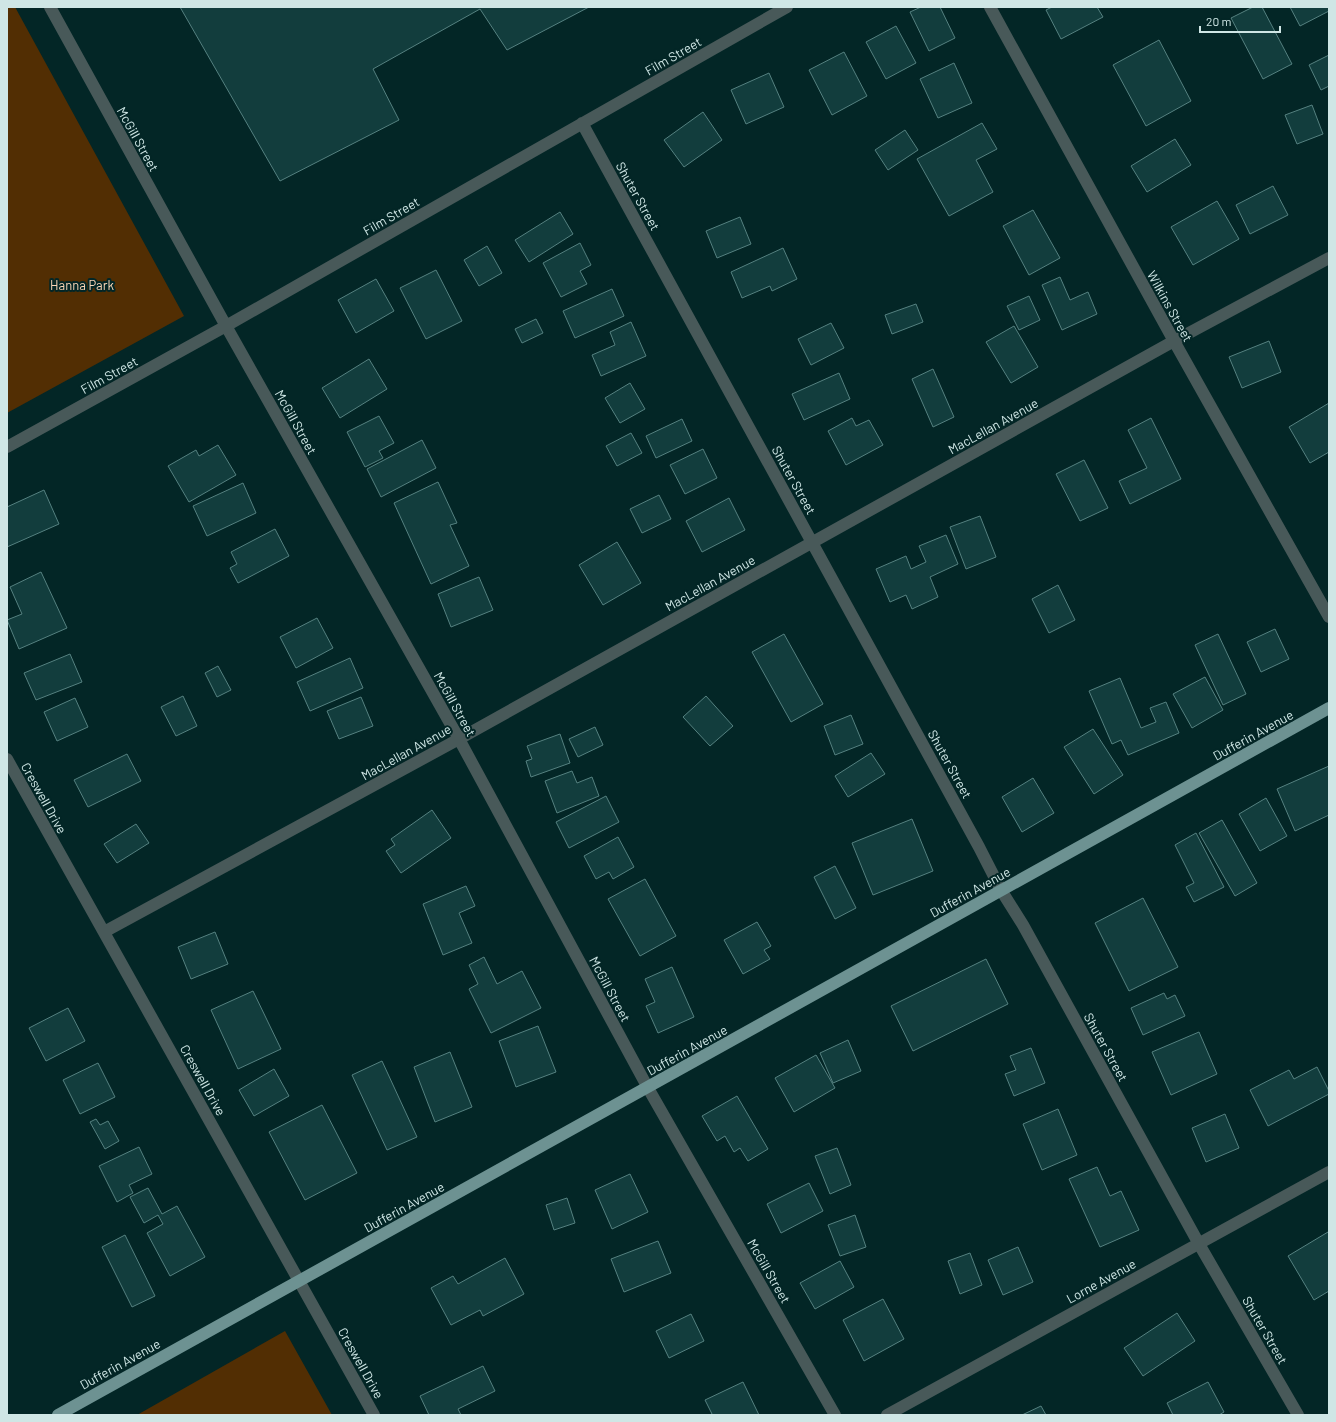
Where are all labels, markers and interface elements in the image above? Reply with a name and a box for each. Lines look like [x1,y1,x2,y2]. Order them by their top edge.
scale bar [1200,8,1280,34]
text: 20 m [1206,14,1232,28]
street label: Film Street [642,33,704,79]
street label: McGill Street [114,104,162,174]
street label: Shuter Street [613,159,663,233]
street label: Film Street [360,193,422,239]
street label: Wilkins Street [1144,268,1196,344]
park label: Hanna Park [50,277,114,293]
street label: Film Street [78,353,140,397]
street label: McGill Street [272,387,320,457]
street label: MacLellan Avenue [945,395,1041,457]
street label: Shuter Street [769,443,819,517]
street label: MacLellan Avenue [662,552,758,614]
street label: McGill Street [431,669,479,739]
street label: Dufferin Avenue [1210,706,1296,764]
street label: MacLellan Avenue [358,721,454,783]
street label: Shuter Street [925,727,975,801]
street label: Creswell Drive [18,760,70,836]
street label: Dufferin Avenue [927,863,1013,921]
street label: McGill Street [586,954,634,1024]
street label: Shuter Street [1081,1010,1131,1084]
street label: Dufferin Avenue [644,1021,730,1079]
street label: Creswell Drive [177,1042,229,1118]
street label: Dufferin Avenue [361,1178,447,1236]
street label: McGill Street [744,1236,794,1306]
street label: Lorne Avenue [1063,1255,1139,1307]
street label: Shuter Street [1239,1293,1291,1367]
street label: Creswell Drive [335,1325,387,1401]
street label: Dufferin Avenue [77,1335,163,1393]

